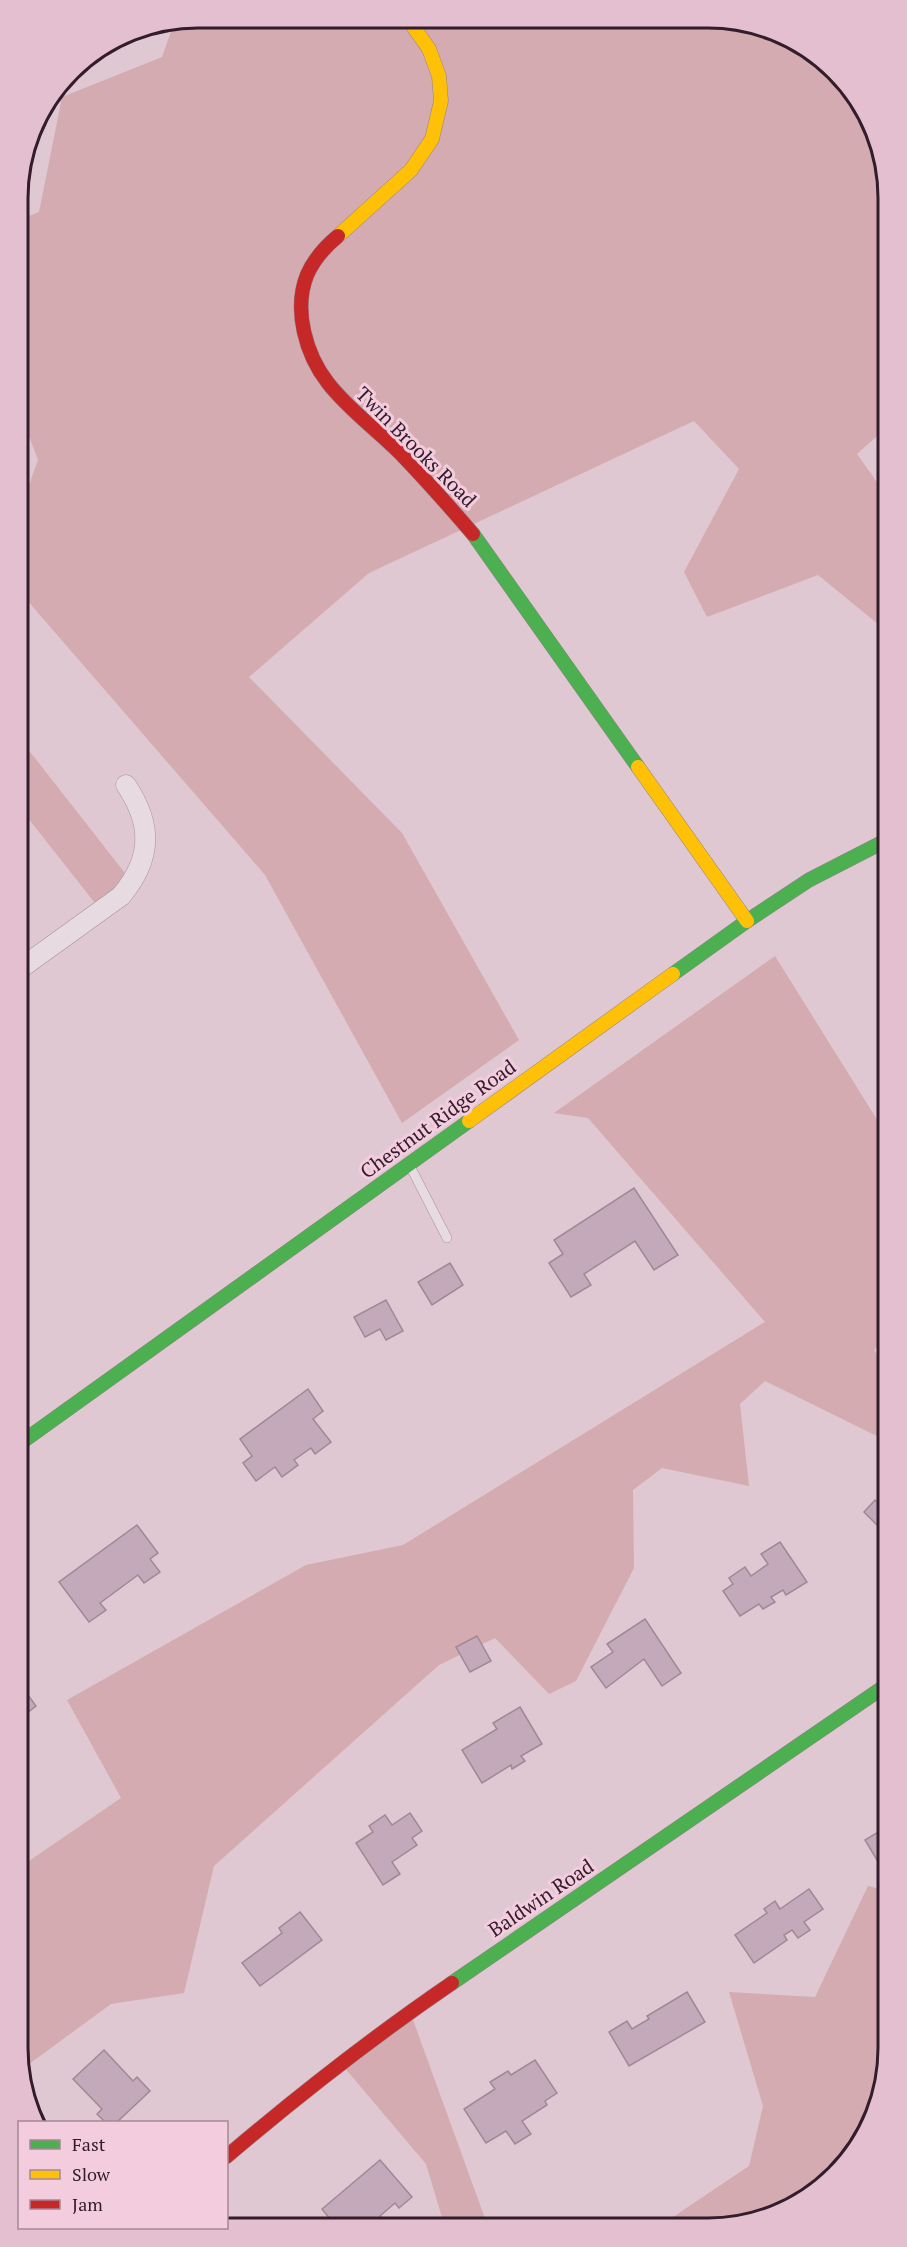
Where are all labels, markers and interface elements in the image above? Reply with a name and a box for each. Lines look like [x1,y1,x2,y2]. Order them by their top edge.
street label: Twin Brooks Road [350,380,483,513]
street label: Chestnut Ridge Road [354,1053,521,1184]
street label: Baldwin Road [483,1852,599,1943]
legend [18,2121,228,2229]
text: Fast [72,2132,106,2156]
text: Slow [72,2162,111,2186]
text: Jam [72,2192,103,2216]

